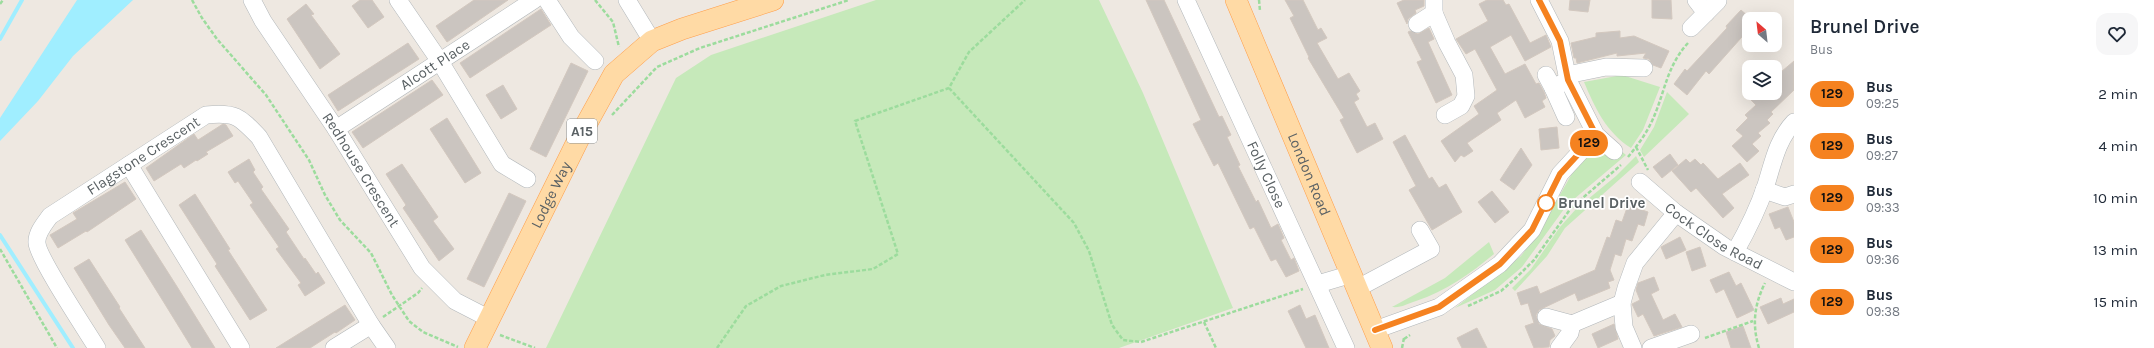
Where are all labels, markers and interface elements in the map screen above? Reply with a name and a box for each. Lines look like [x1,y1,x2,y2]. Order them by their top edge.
north arrow [1742,12,1782,52]
map controls [1742,12,1782,100]
button: heart [2096,13,2138,55]
text: Brunel Drive [1810,16,1919,38]
street label: Alcott Place [396,35,473,94]
text: Bus [1810,42,1833,57]
button: layers [1742,60,1782,100]
text: Bus [1866,78,1893,96]
text: 129 [1821,85,1843,102]
text: 2 min [2098,85,2138,103]
text: 09:25 [1866,96,1899,111]
street label: Redhouse Crescent [319,109,404,231]
street label: Flagstone Crescent [83,112,204,199]
road number: A15 [567,119,597,143]
street label: London Road [1284,130,1335,219]
line badge: 129 [1566,130,1612,156]
text: Bus [1866,130,1893,148]
text: 129 [1578,134,1600,151]
text: 129 [1821,137,1843,154]
text: 4 min [2099,137,2138,155]
street label: Folly Close [1243,138,1289,211]
text: 09:27 [1866,148,1898,163]
street label: Lodge Way [527,158,575,231]
text: Bus [1866,182,1893,200]
text: 129 [1821,189,1843,206]
text: 10 min [2093,189,2138,207]
marker: Brunel Drive [1537,194,1555,212]
place label: Brunel Drive [1558,194,1646,212]
street label: Cock Close Road [1661,199,1766,274]
text: 09:33 [1866,200,1900,215]
text: Bus [1866,234,1893,252]
text: 129 [1821,241,1843,258]
text: 13 min [2093,241,2138,259]
text: 09:36 [1866,252,1899,267]
text: Bus [1866,286,1893,304]
text: 129 [1821,293,1843,310]
text: 15 min [2093,293,2138,311]
text: 09:38 [1866,304,1900,319]

